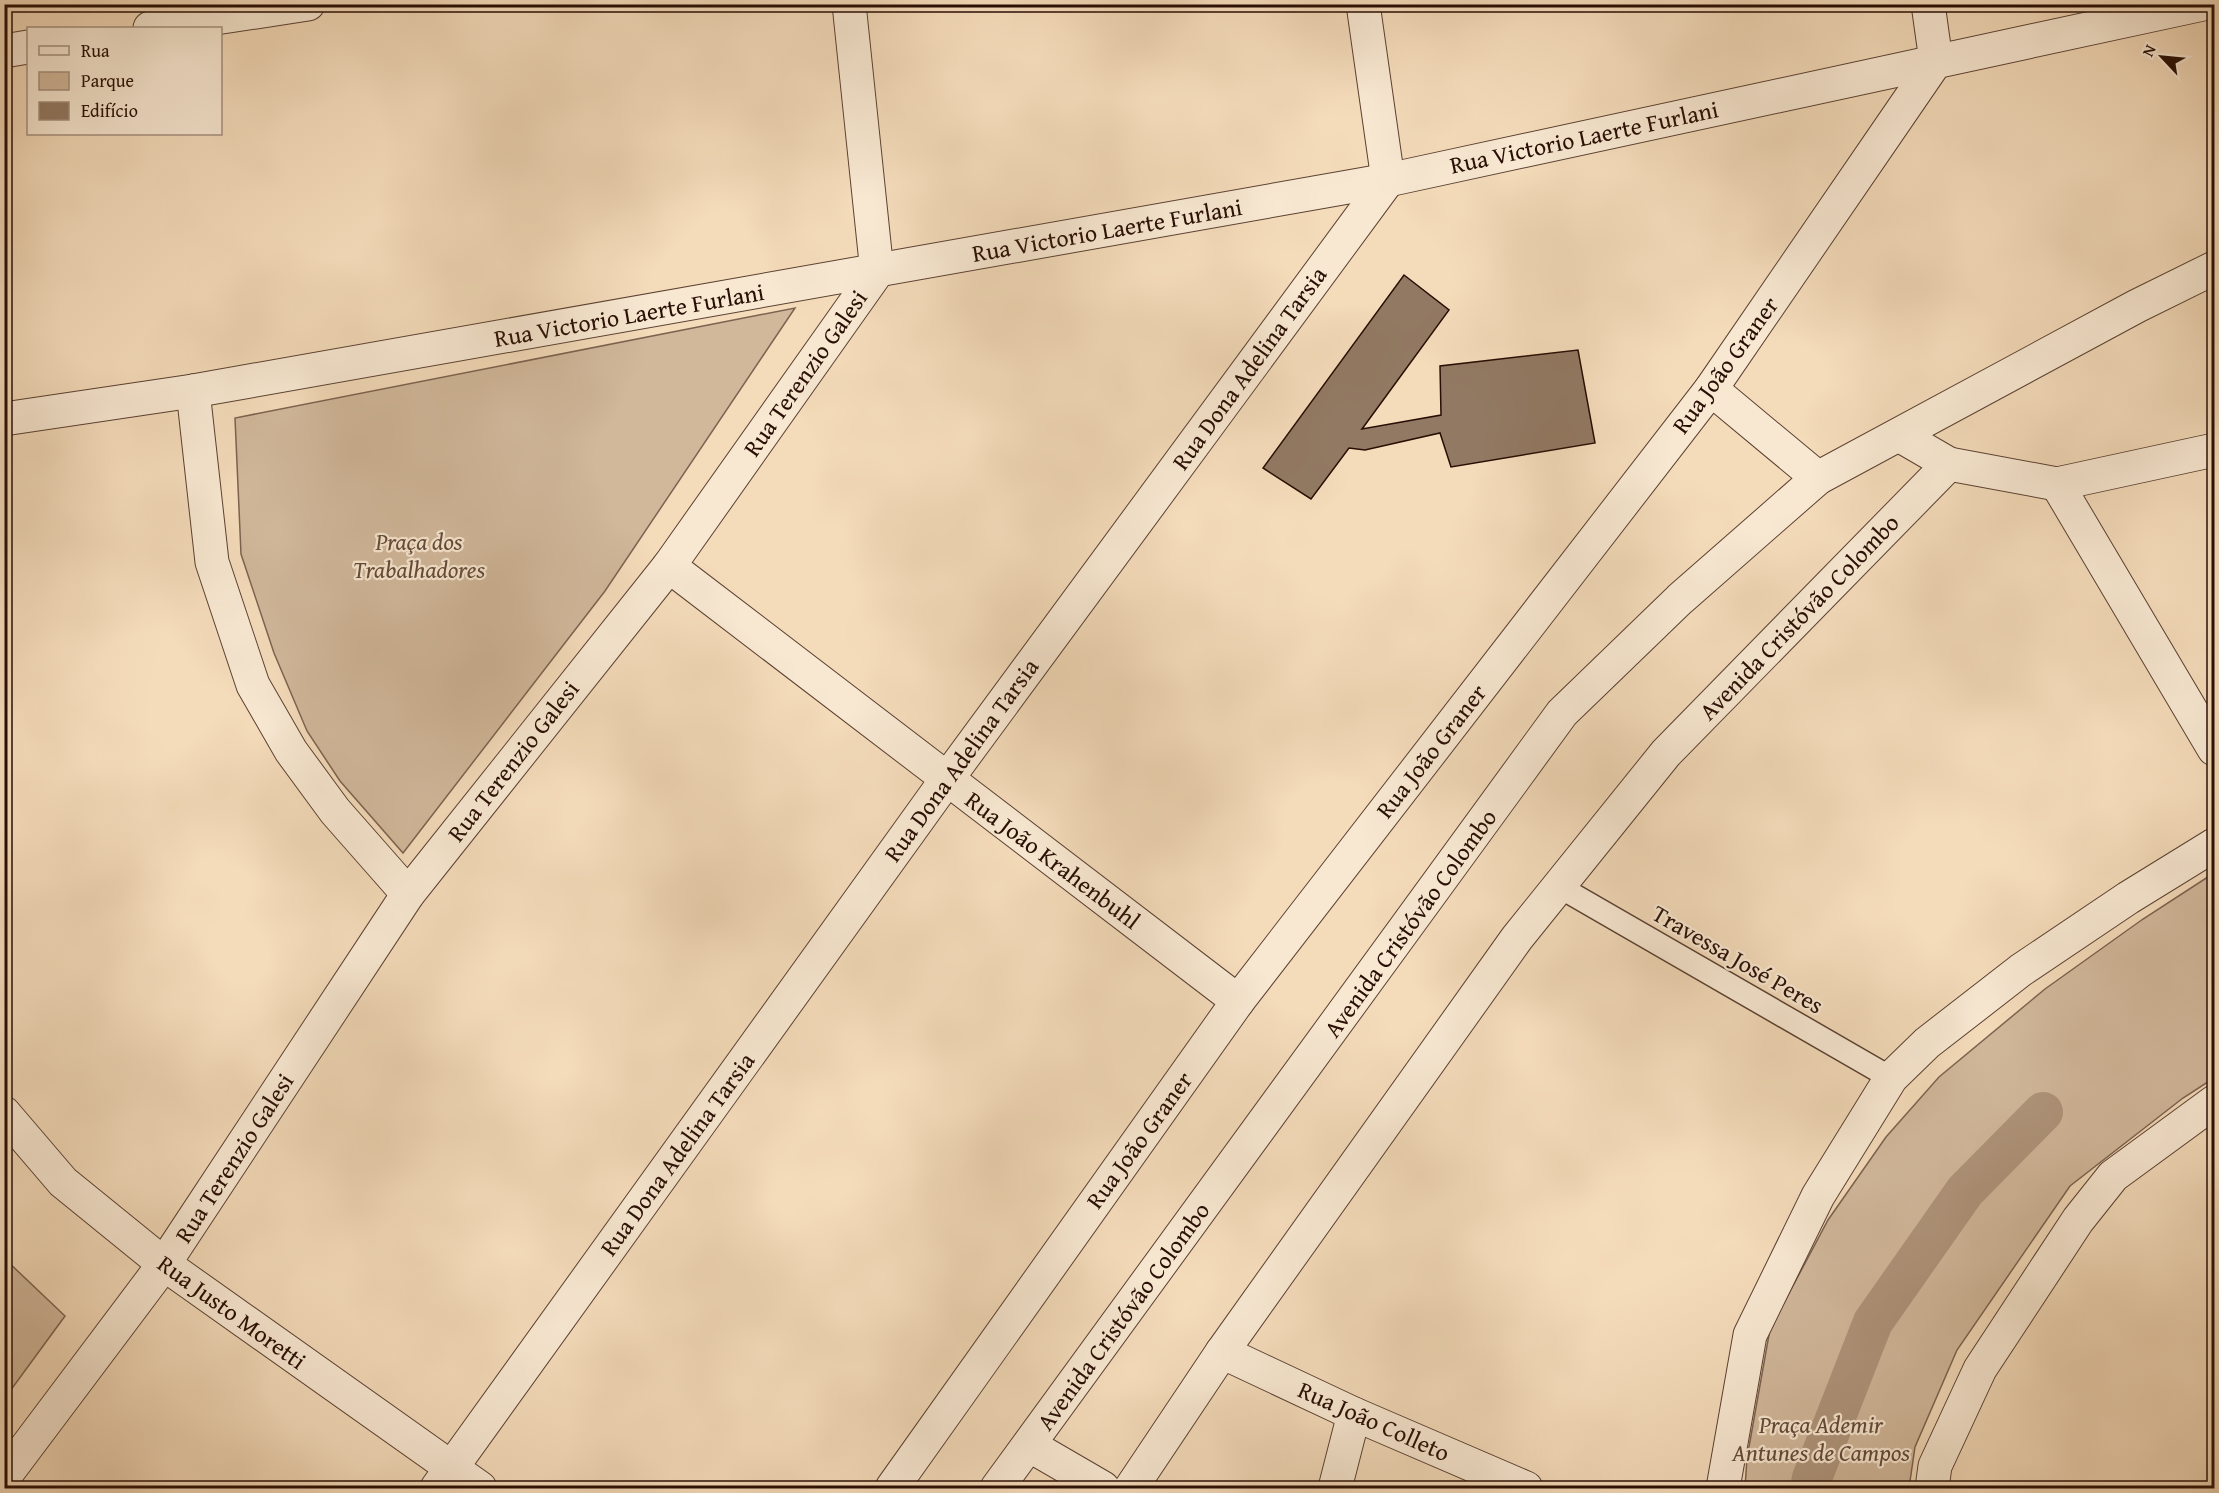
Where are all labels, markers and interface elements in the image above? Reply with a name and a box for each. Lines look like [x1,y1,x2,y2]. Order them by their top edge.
legend [27,27,222,135]
north arrow [2132,27,2192,87]
text: Rua [81,37,110,64]
text: N [2135,40,2162,60]
text: Parque [81,67,134,94]
street label: Rua Victorio Laerte Furlani [1447,91,1722,183]
text: Edifício [81,97,138,124]
street label: Rua Victorio Laerte Furlani [969,189,1245,271]
street label: Rua Dona Adelina Tarsia [1163,259,1335,477]
street label: Rua Victorio Laerte Furlani [491,274,767,356]
street label: Rua Terenzio Galesi [734,282,876,463]
street label: Rua João Graner [1663,289,1787,441]
street label: Avenida Cristóvão Colombo [1691,506,1907,728]
park label: Praça dos Trabalhadores [353,524,485,587]
street label: Rua Dona Adelina Tarsia [875,651,1047,869]
street label: Rua Terenzio Galesi [439,673,587,849]
street label: Rua João Graner [1367,676,1495,826]
street label: Rua João Krahenbuhl [958,782,1148,938]
street label: Avenida Cristóvão Colombo [1315,801,1505,1045]
street label: Travessa José Peres [1646,896,1830,1022]
street label: Rua Dona Adelina Tarsia [591,1045,763,1263]
street label: Rua João Graner [1077,1064,1201,1216]
street label: Rua Terenzio Galesi [166,1066,302,1250]
street label: Avenida Cristóvão Colombo [1028,1194,1218,1438]
street label: Rua Justo Moretti [151,1246,314,1378]
street label: Rua João Colleto [1292,1372,1456,1470]
park label: Praça Ademir Antunes de Campos [1731,1407,1910,1470]

